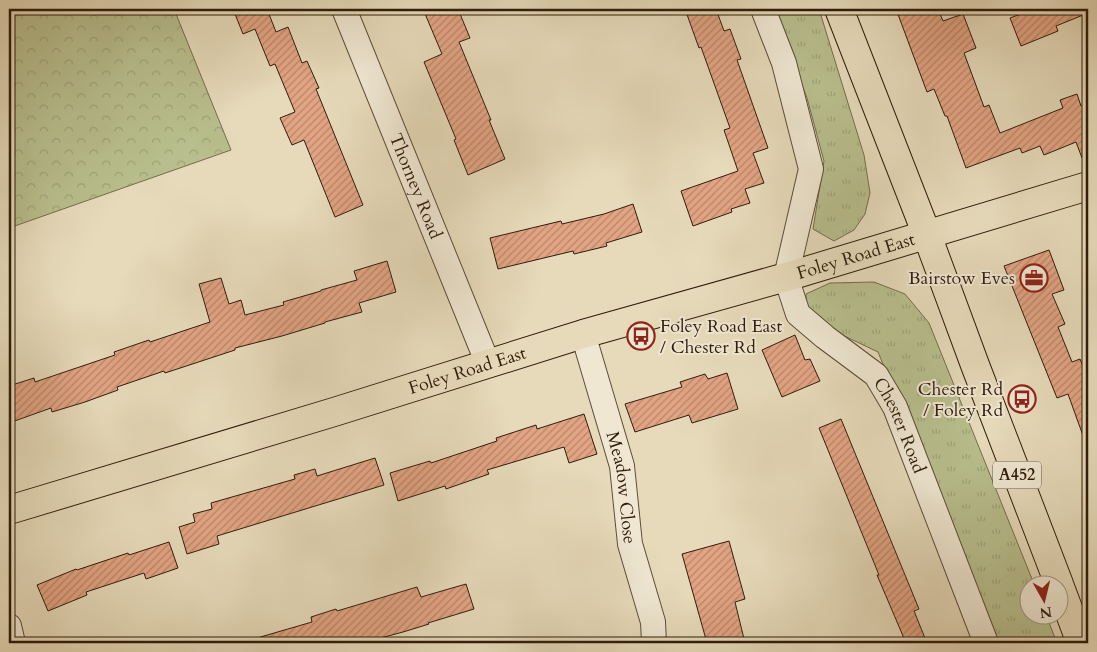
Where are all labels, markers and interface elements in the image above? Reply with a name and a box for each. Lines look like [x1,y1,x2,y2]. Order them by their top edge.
street label: Thorney Road [383,130,449,243]
street label: Foley Road East [794,226,918,286]
office icon: Bairstow Eves [1019,263,1049,293]
place label: Bairstow Eves [908,266,1015,291]
place label: Foley Road East / Chester Rd [660,314,782,360]
bus stop icon: Foley Road East / Chester Rd [626,321,656,351]
street label: Foley Road East [405,340,530,400]
street label: Chester Road [868,372,932,477]
place label: Chester Rd / Foley Rd [918,377,1003,423]
bus stop icon: Chester Rd / Foley Rd [1007,384,1037,414]
street label: Meadow Close [600,428,642,545]
road number: A452 [993,462,1041,488]
north arrow [1020,574,1070,624]
text: N [1038,602,1053,623]

